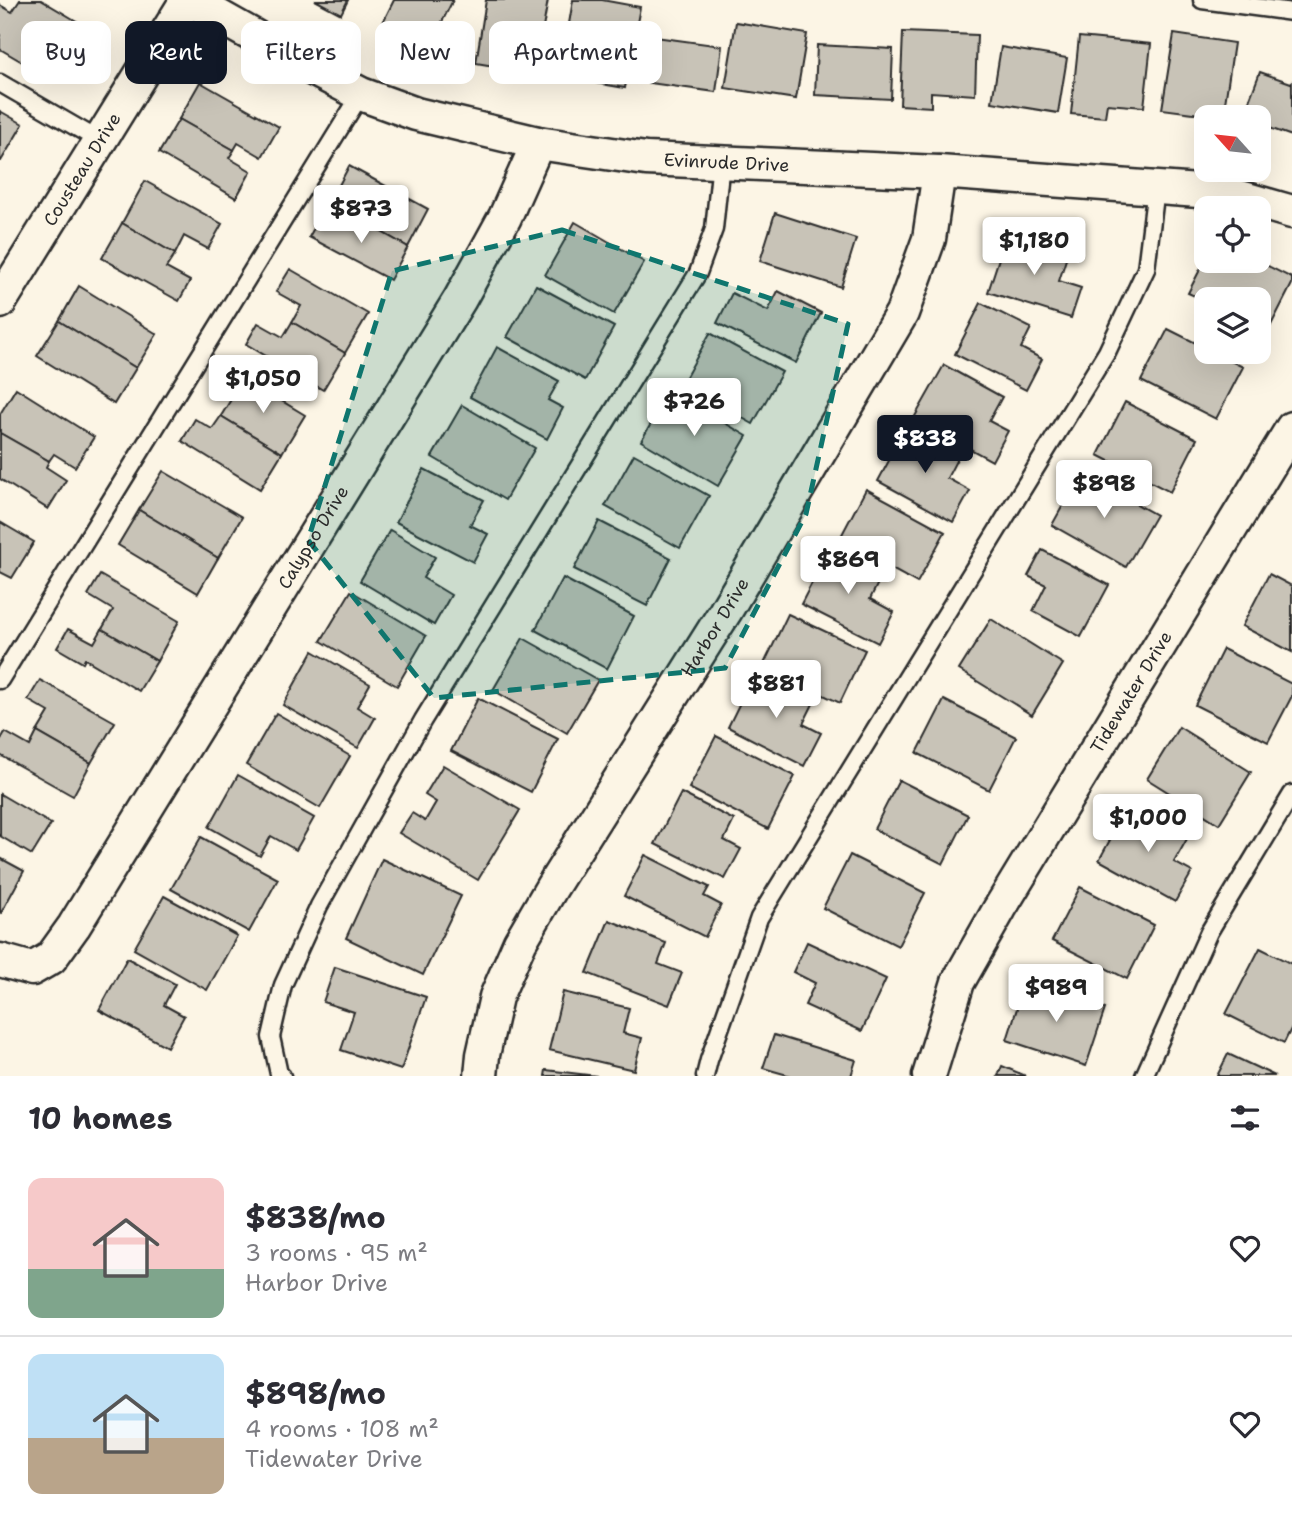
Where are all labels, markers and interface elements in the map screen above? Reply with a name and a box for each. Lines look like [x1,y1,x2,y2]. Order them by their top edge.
chip: Buy [21,21,111,84]
chip: Rent [125,21,227,84]
chip: Filters [241,21,361,84]
chip: New [375,21,475,84]
chip: Apartment [489,21,662,84]
north arrow [1194,105,1270,182]
map controls [1194,105,1271,364]
street label: Cousteau Drive [38,108,126,231]
street label: Evinrude Drive [663,148,790,177]
pin: $873 [320,186,402,245]
text: $873 [330,193,392,223]
button: locate [1194,196,1271,273]
pin: $1,180 [977,218,1091,277]
text: $1,180 [999,225,1069,255]
button: layers [1194,287,1271,364]
pin: $1,050 [206,356,320,415]
text: $1,050 [225,363,301,393]
pin: $726 [653,378,735,438]
text: $726 [663,386,725,416]
pin: $838 [884,416,966,475]
text: $838 [893,423,957,453]
pin: $898 [1063,461,1145,520]
text: $898 [1072,468,1136,498]
street label: Calypso Drive [272,481,354,594]
pin: $869 [807,536,889,596]
text: $869 [816,544,880,574]
street label: Harbor Drive [675,573,755,681]
street label: Tidewater Drive [1085,627,1178,758]
pin: $881 [735,660,817,720]
text: $881 [747,668,805,698]
pin: $1,000 [1091,794,1205,854]
text: $1,000 [1109,802,1187,832]
pin: $989 [1015,964,1097,1024]
text: $989 [1024,972,1088,1002]
text: 10 homes [28,1098,173,1139]
icon: filters [1226,1099,1264,1137]
text: $838/mo [245,1197,386,1238]
icon: home [84,1206,168,1290]
icon: heart [1226,1229,1264,1267]
text: 3 rooms · 95 m² [245,1238,428,1268]
text: Harbor Drive [245,1268,388,1298]
text: $898/mo [245,1373,386,1414]
icon: home [84,1382,168,1466]
icon: heart [1226,1405,1264,1443]
text: 4 rooms · 108 m² [245,1414,439,1444]
text: Tidewater Drive [245,1444,423,1474]

